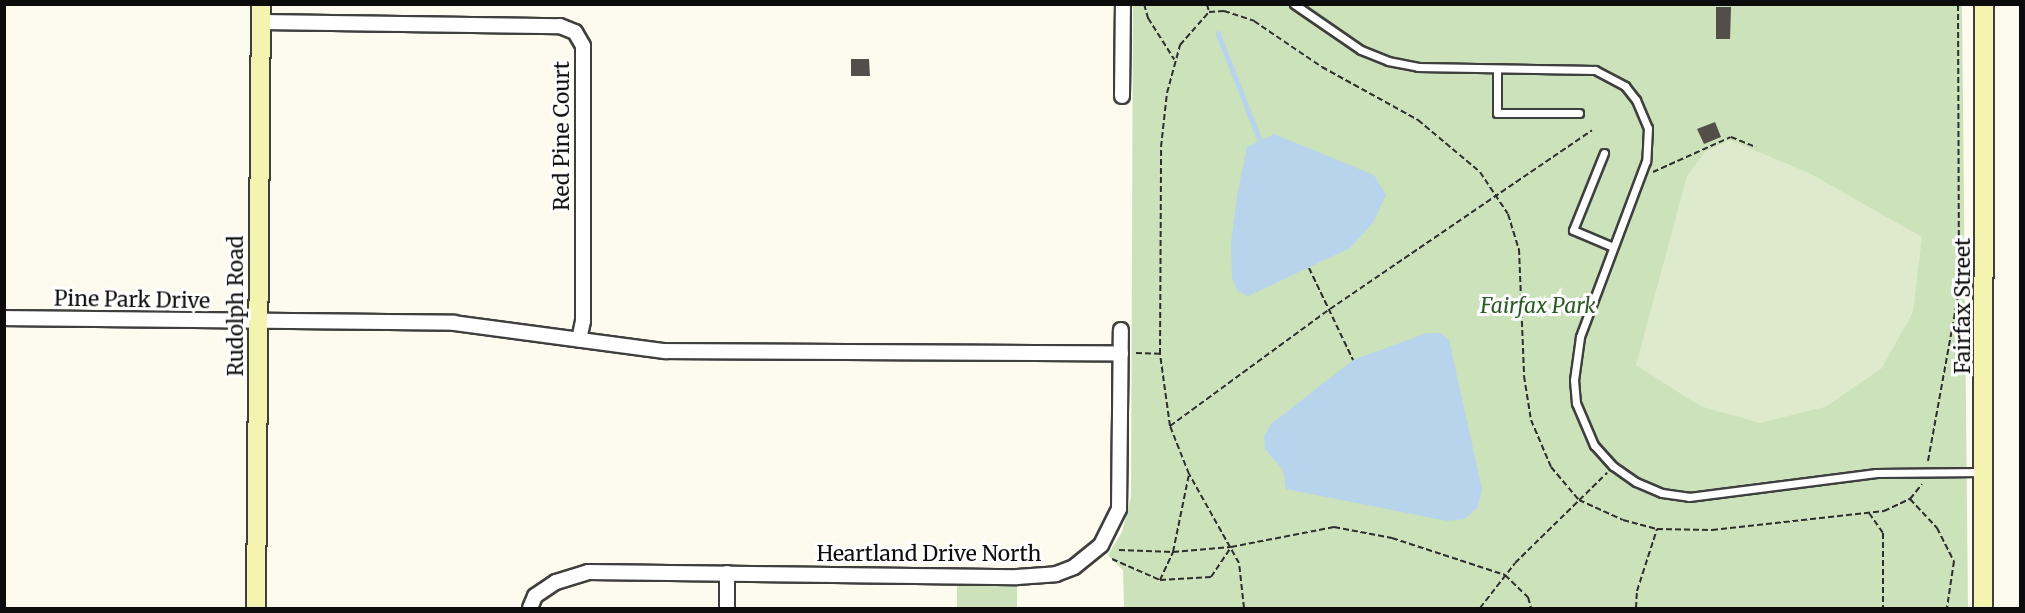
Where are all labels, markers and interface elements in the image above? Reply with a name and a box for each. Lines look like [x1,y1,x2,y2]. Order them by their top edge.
street label: Red Pine Court [549,61,575,211]
street label: Rudolph Road [223,236,249,376]
street label: Fairfax Street [1950,238,1976,374]
street label: Pine Park Drive [54,286,210,314]
park label: Fairfax Park [1480,293,1596,319]
street label: Heartland Drive North [817,541,1041,567]

